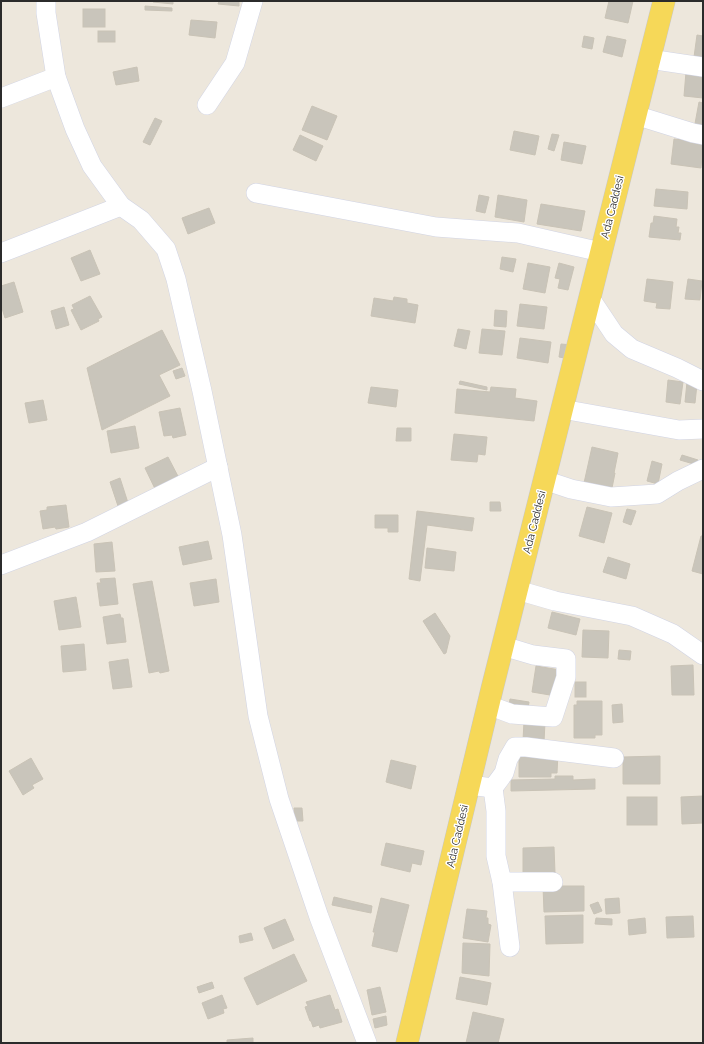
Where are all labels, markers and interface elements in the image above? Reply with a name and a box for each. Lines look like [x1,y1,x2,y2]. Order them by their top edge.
street label: Ada Caddesi [598,174,627,240]
street label: Ada Caddesi [520,489,549,555]
street label: Ada Caddesi [444,803,471,869]

